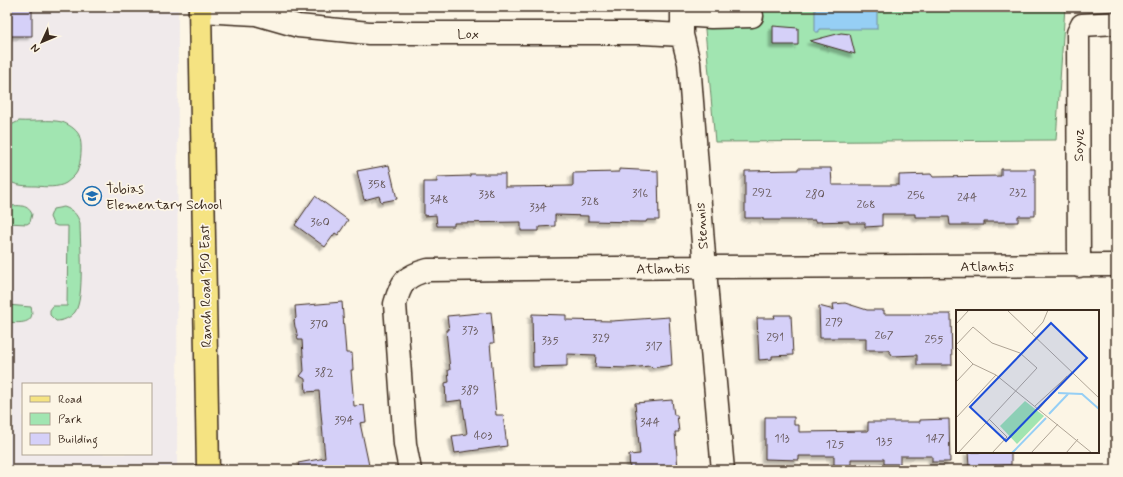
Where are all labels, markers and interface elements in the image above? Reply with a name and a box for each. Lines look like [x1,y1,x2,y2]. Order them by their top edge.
north arrow [22,22,62,62]
street label: Lox [457,25,479,43]
text: N [28,41,43,56]
street label: Soyuz [1070,129,1088,161]
house number: 358 [368,177,386,193]
place label: Tobias Elementary School [106,180,222,214]
school or university icon: Tobias Elementary School [81,185,103,207]
house number: 292 [752,185,772,201]
house number: 232 [1009,185,1027,201]
house number: 316 [632,186,648,202]
house number: 338 [479,187,495,203]
house number: 280 [805,187,825,203]
house number: 256 [907,188,925,204]
house number: 244 [957,190,977,206]
house number: 348 [429,192,449,208]
house number: 328 [581,194,599,210]
house number: 268 [857,197,876,213]
house number: 334 [529,200,547,216]
street label: Stennis [691,202,713,250]
house number: 360 [310,215,330,231]
street label: Ranch Road 150 East [196,224,216,348]
street label: Atlantis [960,258,1014,276]
street label: Atlantis [636,260,690,278]
inset map [956,310,1099,453]
house number: 279 [825,315,843,331]
house number: 370 [310,317,328,333]
house number: 373 [462,323,478,339]
house number: 267 [874,328,894,344]
house number: 291 [766,330,784,346]
house number: 329 [592,331,610,347]
house number: 255 [925,332,944,348]
house number: 335 [541,333,559,349]
house number: 317 [645,339,663,355]
house number: 382 [314,365,334,381]
legend [22,383,152,455]
house number: 389 [461,383,479,399]
text: Road [58,392,82,408]
text: Park [58,412,82,428]
house number: 394 [334,413,354,429]
house number: 344 [640,415,660,431]
house number: 403 [474,428,492,444]
house number: 113 [774,431,790,447]
house number: 147 [925,431,945,447]
text: Building [58,432,98,449]
house number: 135 [875,434,893,450]
house number: 125 [826,437,845,453]

